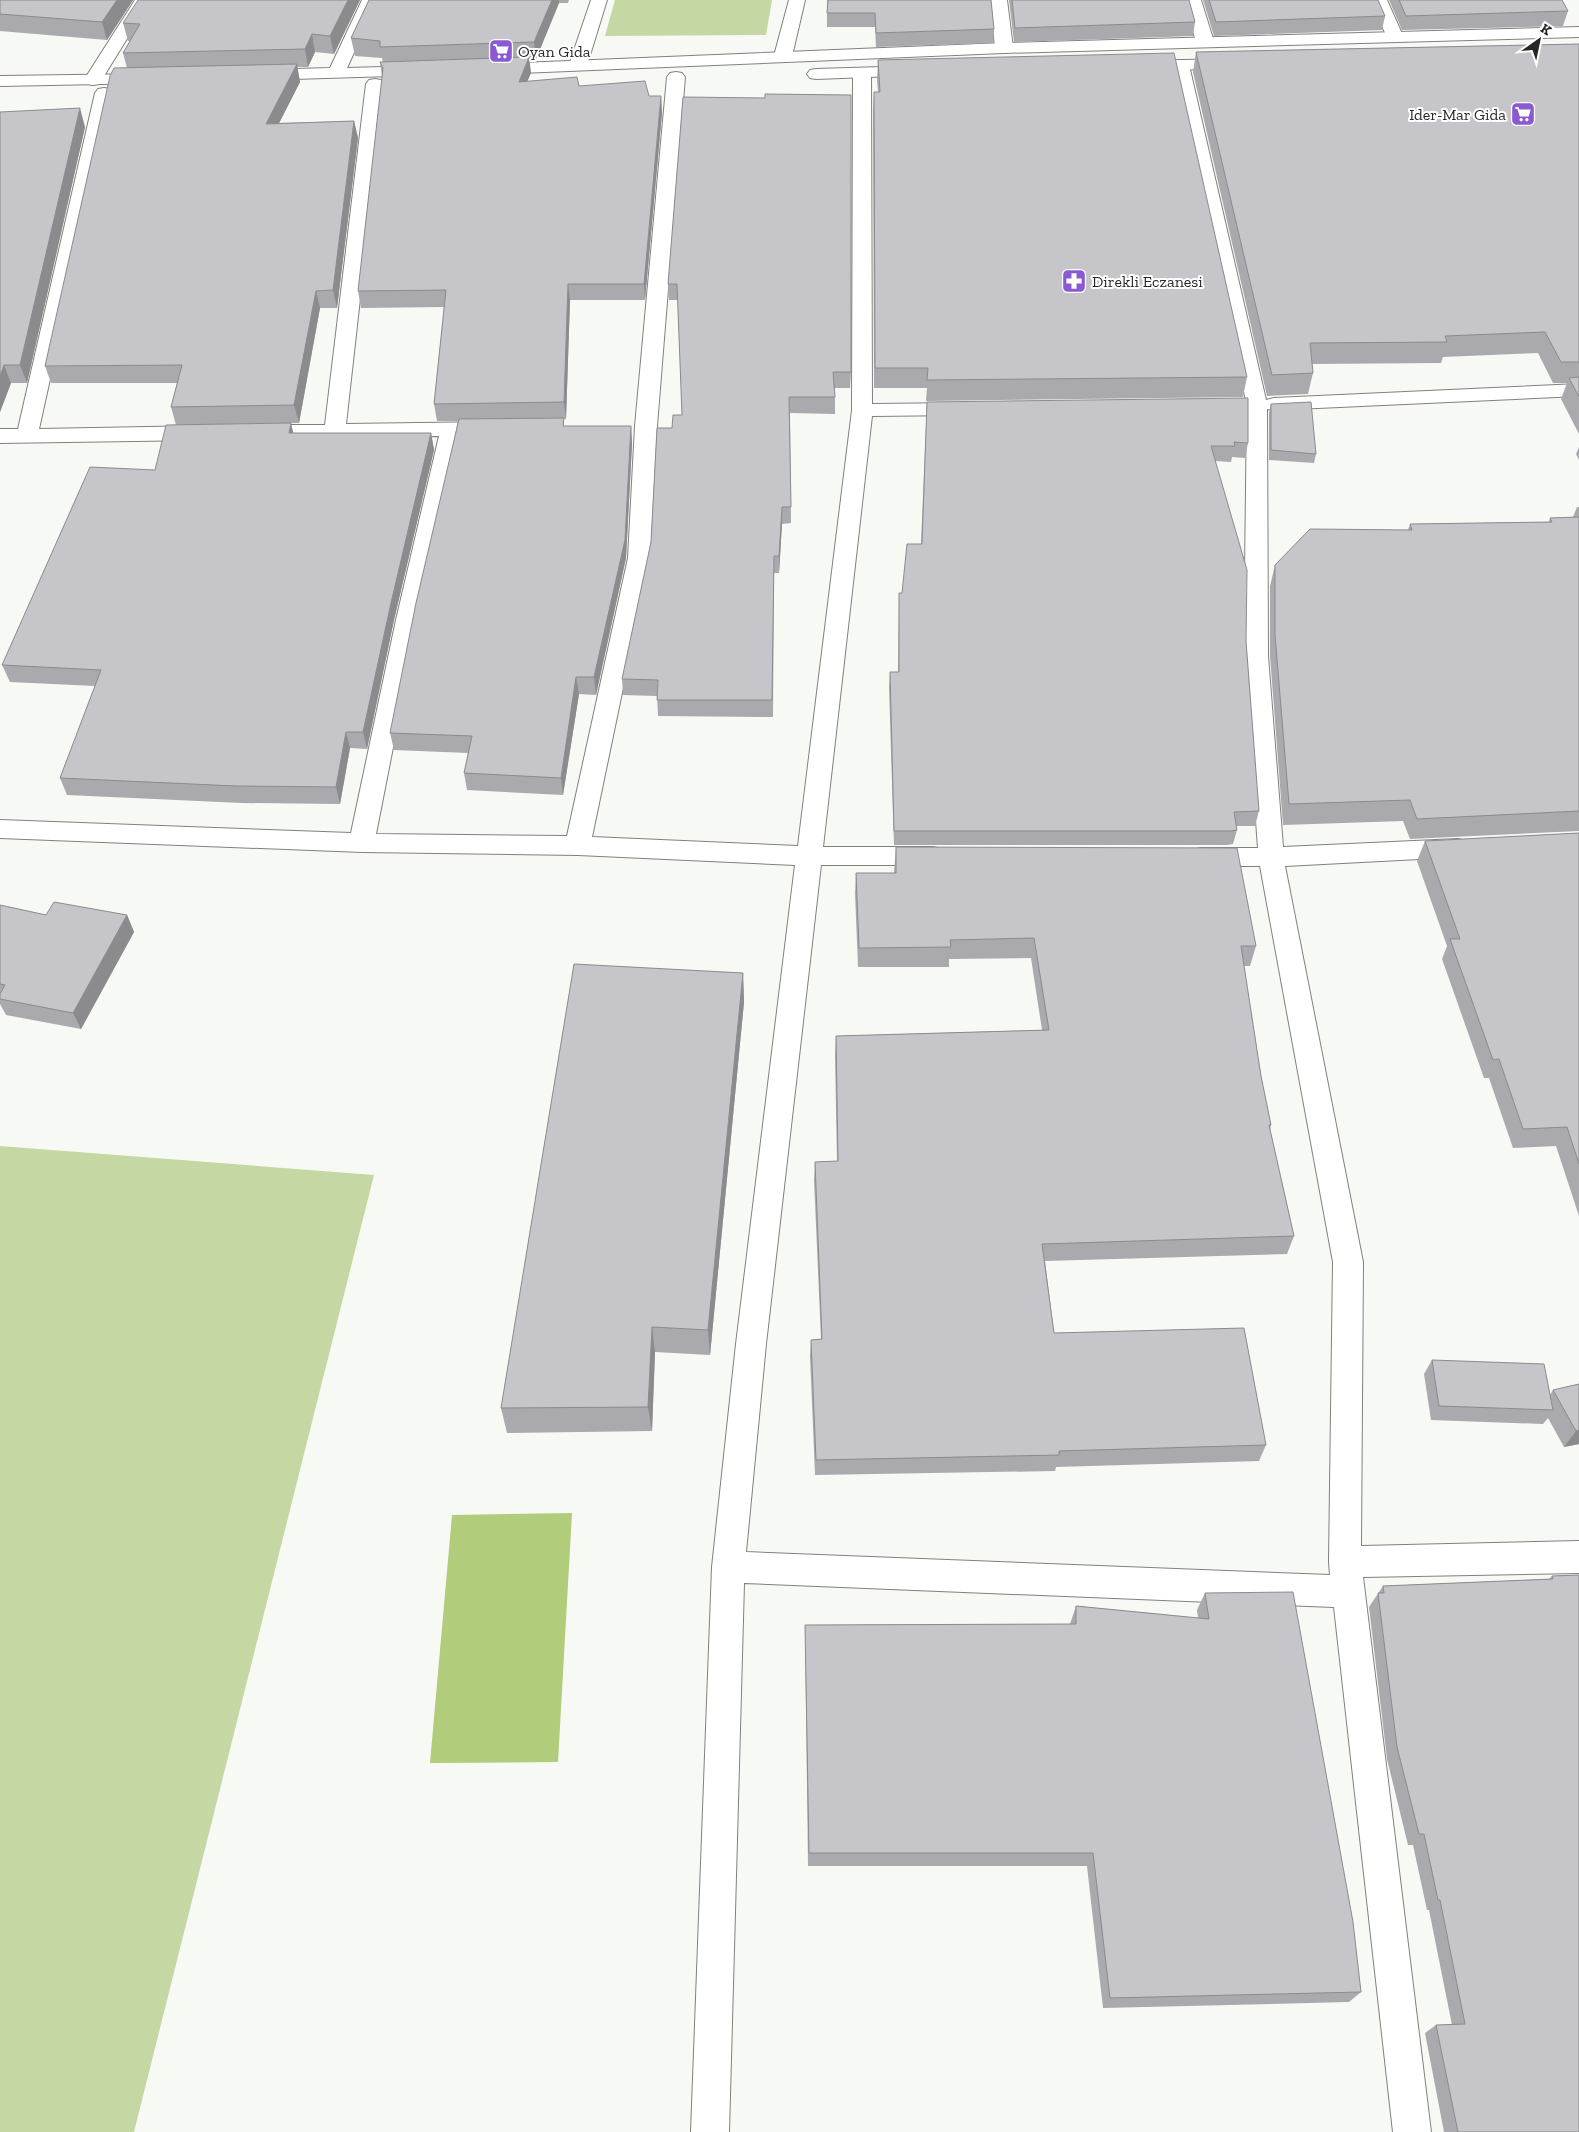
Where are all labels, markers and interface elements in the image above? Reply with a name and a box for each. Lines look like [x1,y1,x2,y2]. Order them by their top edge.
north arrow [1514,15,1564,65]
text: K [1537,20,1555,40]
supermarket icon: Oyan Gida [488,38,514,64]
place label: Oyan Gida [518,42,591,61]
supermarket icon: Ider-Mar Gida [1510,101,1536,127]
place label: Ider-Mar Gida [1409,105,1506,124]
pharmacy icon: Direkli Eczanesi [1061,268,1087,294]
place label: Direkli Eczanesi [1092,272,1203,291]

